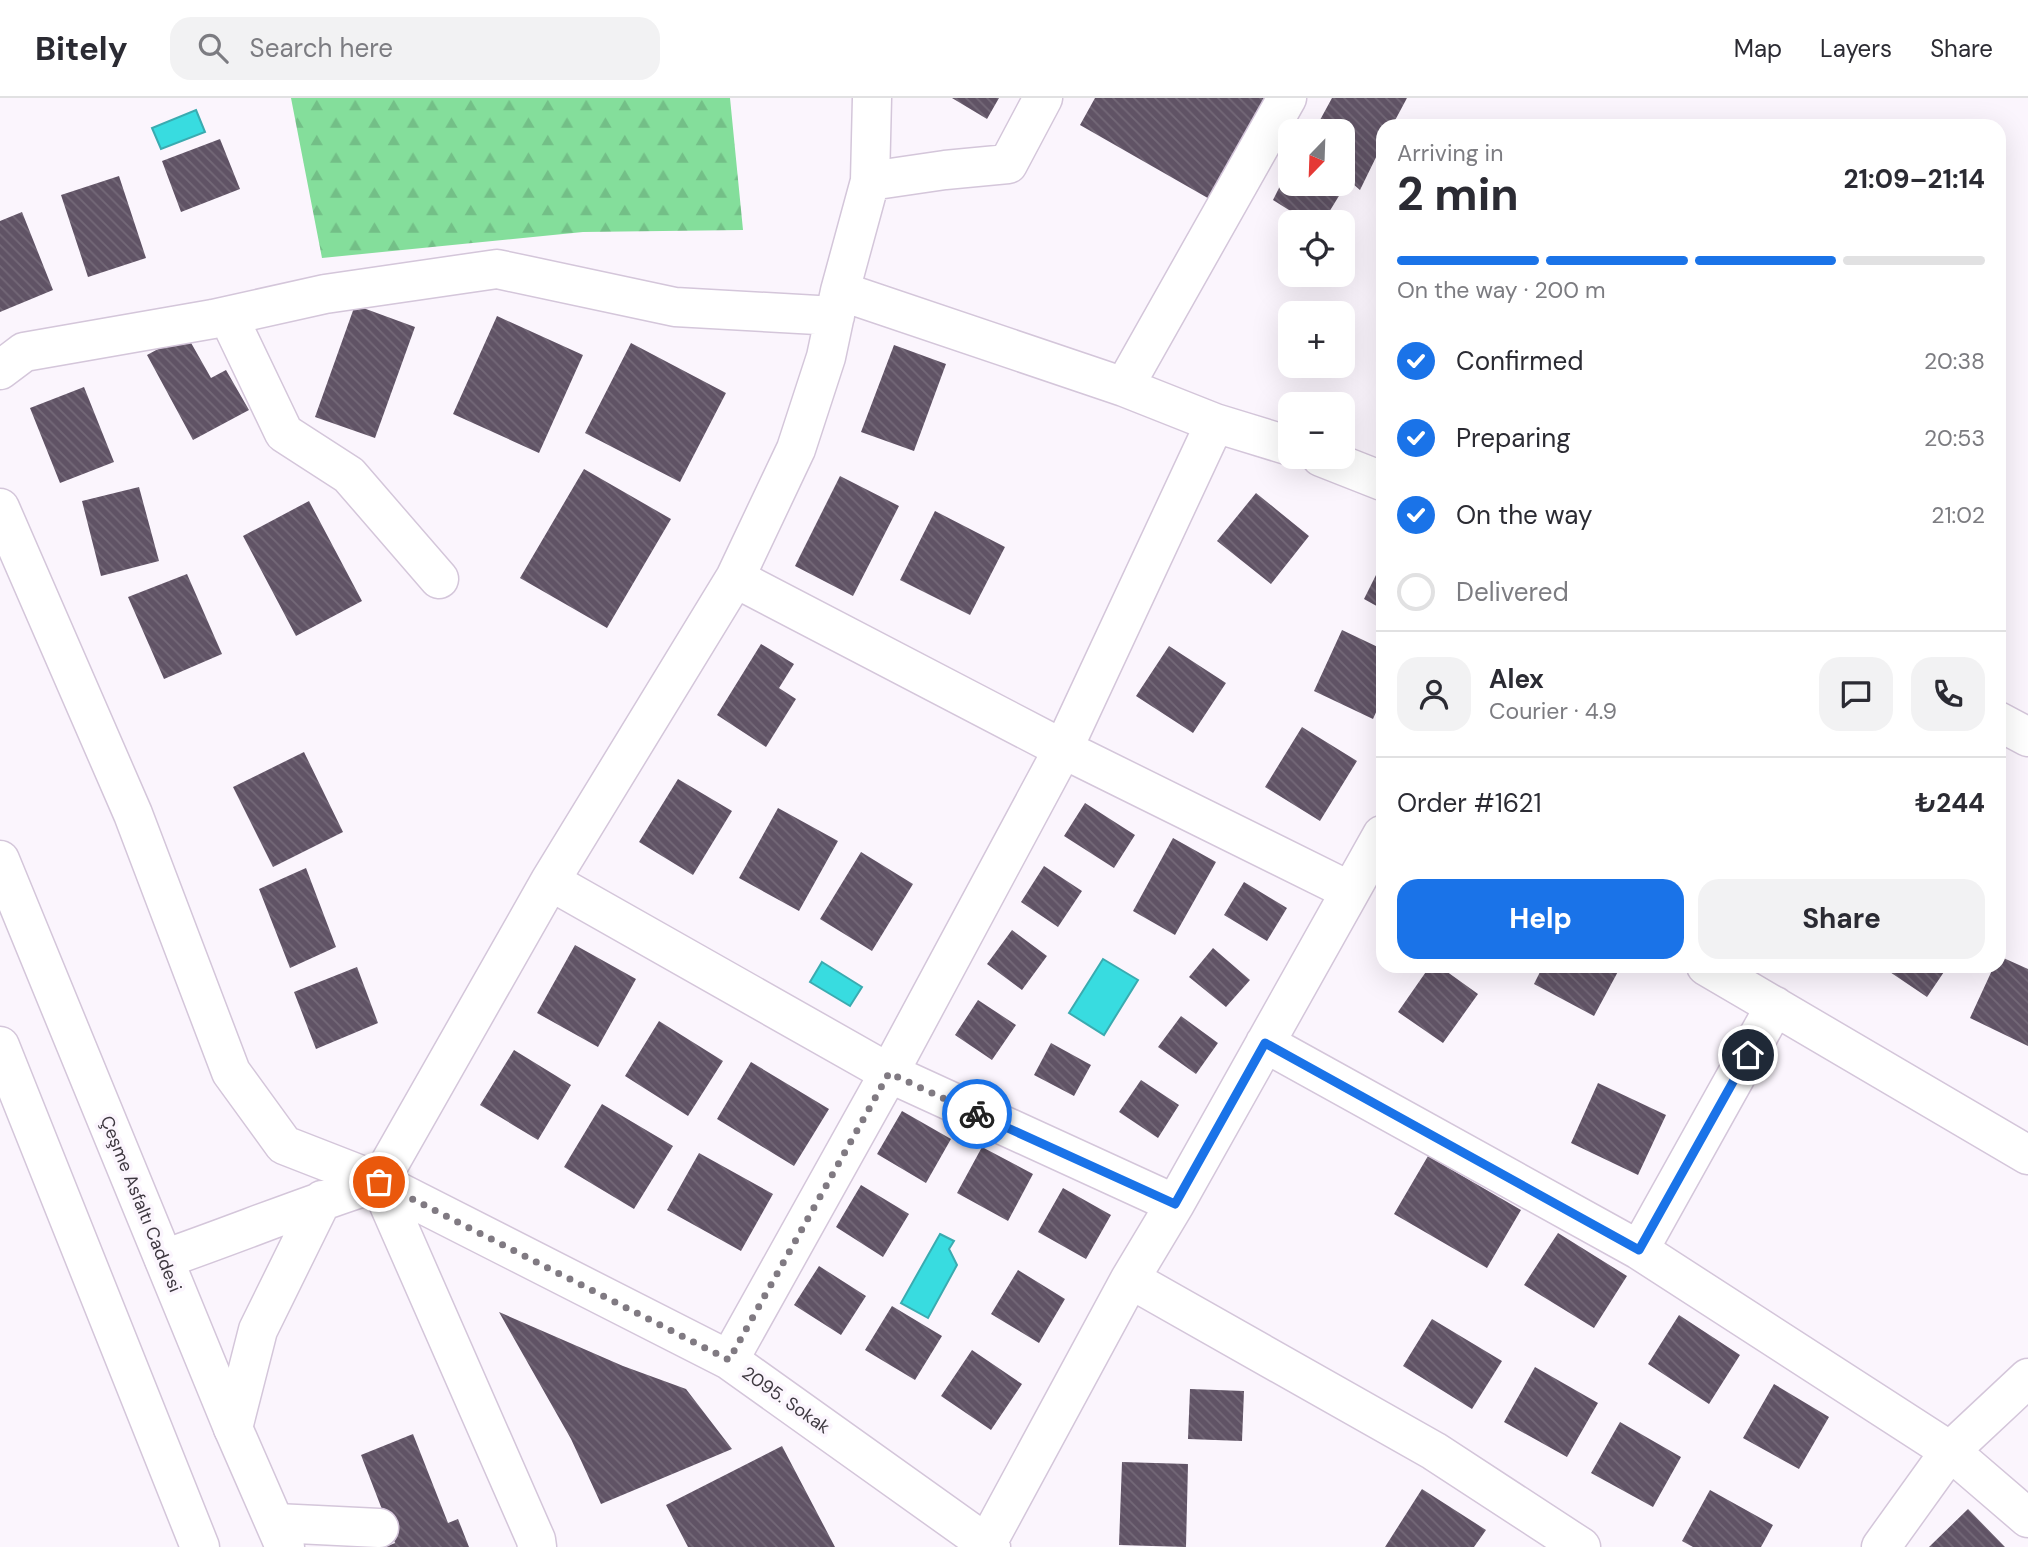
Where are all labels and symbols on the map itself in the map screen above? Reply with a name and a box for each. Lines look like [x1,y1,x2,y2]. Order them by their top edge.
north arrow [1278,119,1354,196]
pin [1718,1025,1778,1085]
courier [942,1079,1012,1149]
street label: Çeşme Asfaltı Caddesi [95,1112,187,1296]
pin [349,1152,409,1212]
street label: 2095. Sokak [737,1361,835,1439]

